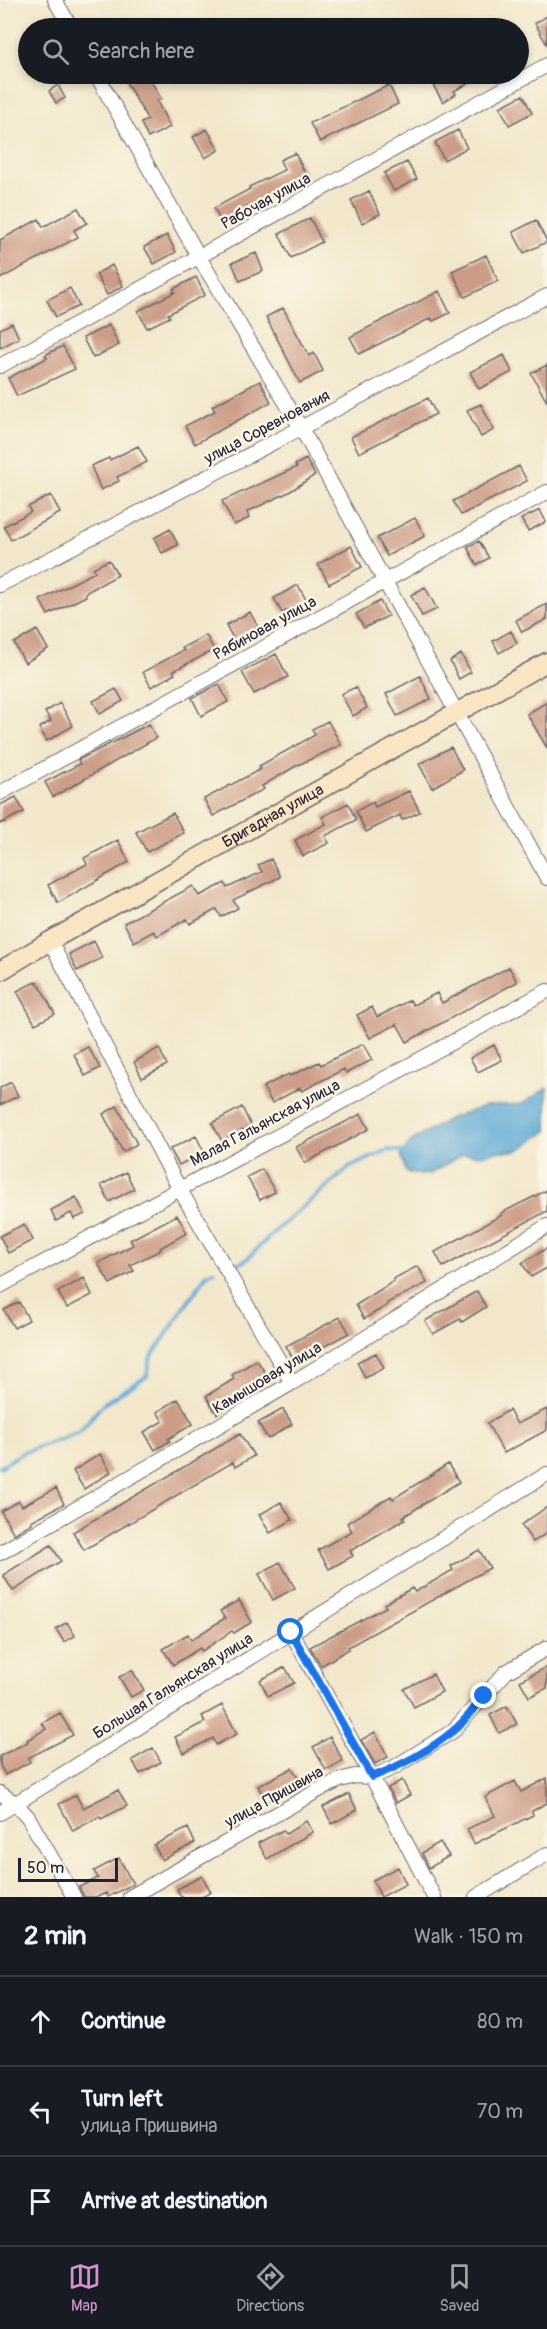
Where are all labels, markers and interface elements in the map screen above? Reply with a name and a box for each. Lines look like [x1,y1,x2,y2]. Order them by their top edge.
search box [18,18,529,84]
icon: search [39,35,72,68]
text: Search here [87,37,194,65]
street label: Рабочая улица [218,168,314,234]
street label: улица Соревнования [200,385,333,469]
street label: Рябиновая улица [210,591,320,665]
street label: Бригадная улица [219,779,327,852]
street label: Малая Гальянская улица [187,1075,343,1171]
street label: Камышовая улица [209,1338,325,1418]
route start [277,1618,303,1644]
street label: Большая Гальянская улица [89,1629,257,1743]
route end [470,1682,496,1708]
street label: улица Пришвина [220,1762,327,1833]
scale bar [18,1855,118,1882]
text: 50 m [27,1858,64,1878]
text: 2 min [24,1920,86,1952]
text: Walk · 150 m [414,1924,523,1949]
icon: ahead [24,2005,57,2038]
text: Continue [81,2007,165,2035]
text: 80 m [477,2009,523,2034]
text: Turn left [81,2085,163,2113]
icon: left [24,2095,57,2128]
text: 70 m [477,2099,523,2124]
text: улица Пришвина [81,2113,218,2138]
icon: arrive [24,2185,57,2218]
text: Arrive at destination [81,2187,267,2215]
tab: Map [68,2260,101,2316]
tab: Directions [236,2260,304,2316]
tab: Saved [440,2260,479,2316]

